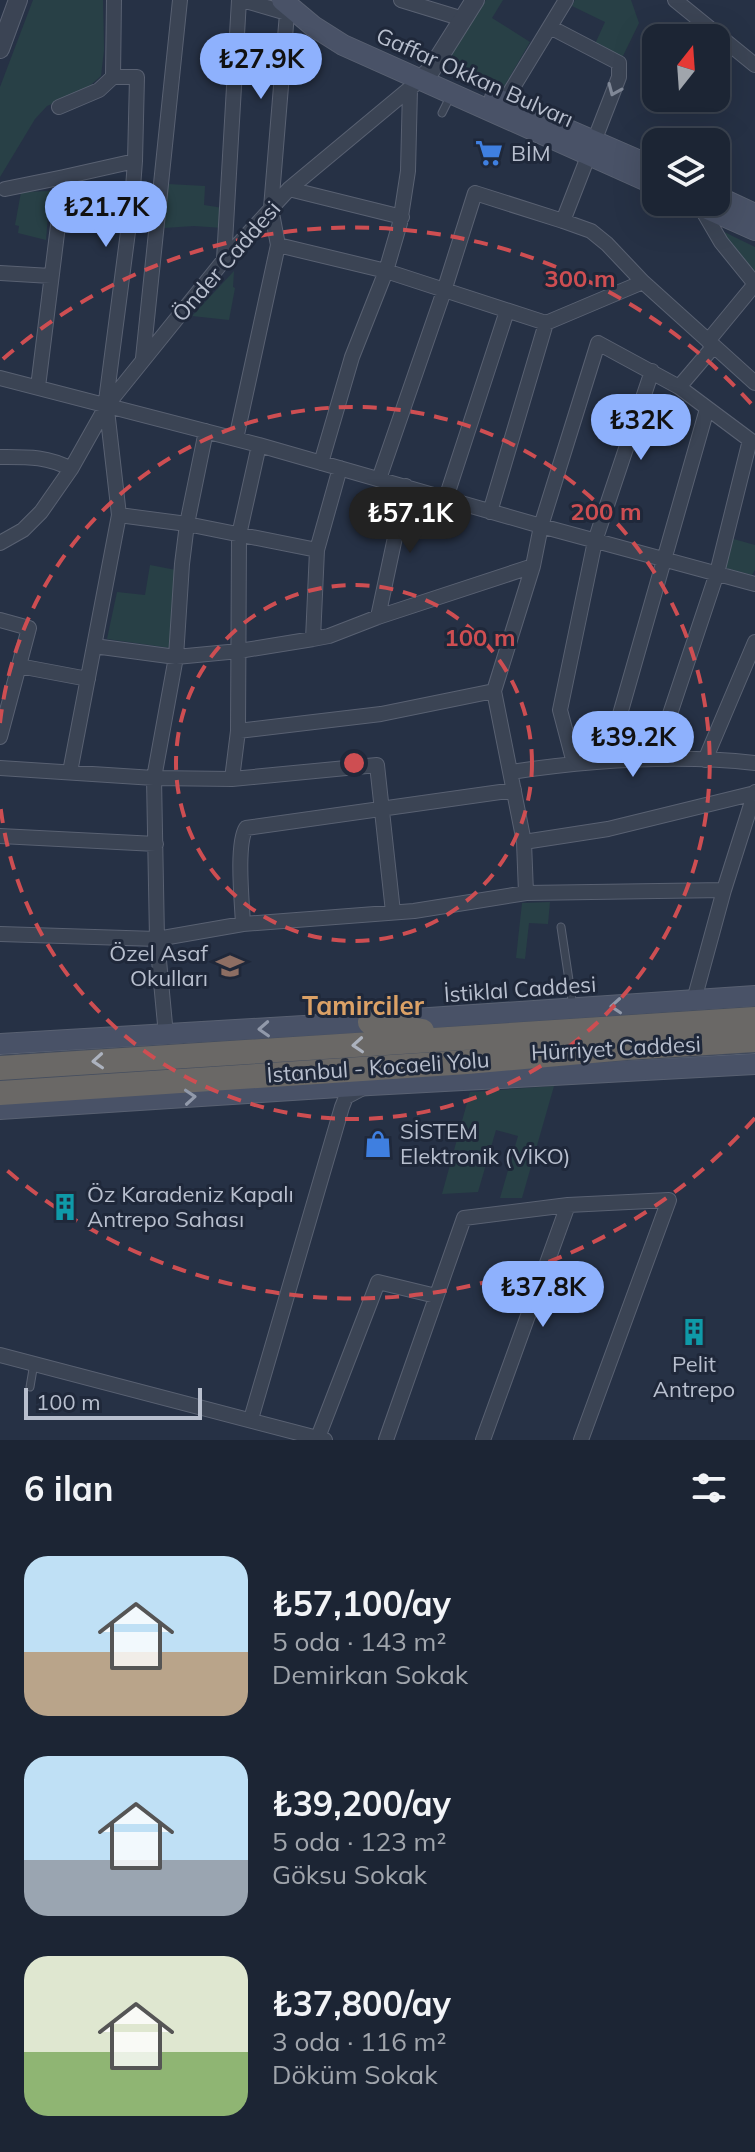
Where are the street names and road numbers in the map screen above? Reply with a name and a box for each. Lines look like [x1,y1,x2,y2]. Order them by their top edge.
street label: Gaffar Okkan Bulvarı [372,21,578,133]
street label: Önder Caddesi [166,195,286,327]
street label: İstiklal Caddesi [443,970,597,1008]
street label: Hürriyet Caddesi [530,1030,702,1066]
street label: İstanbul - Kocaeli Yolu [266,1045,490,1089]

